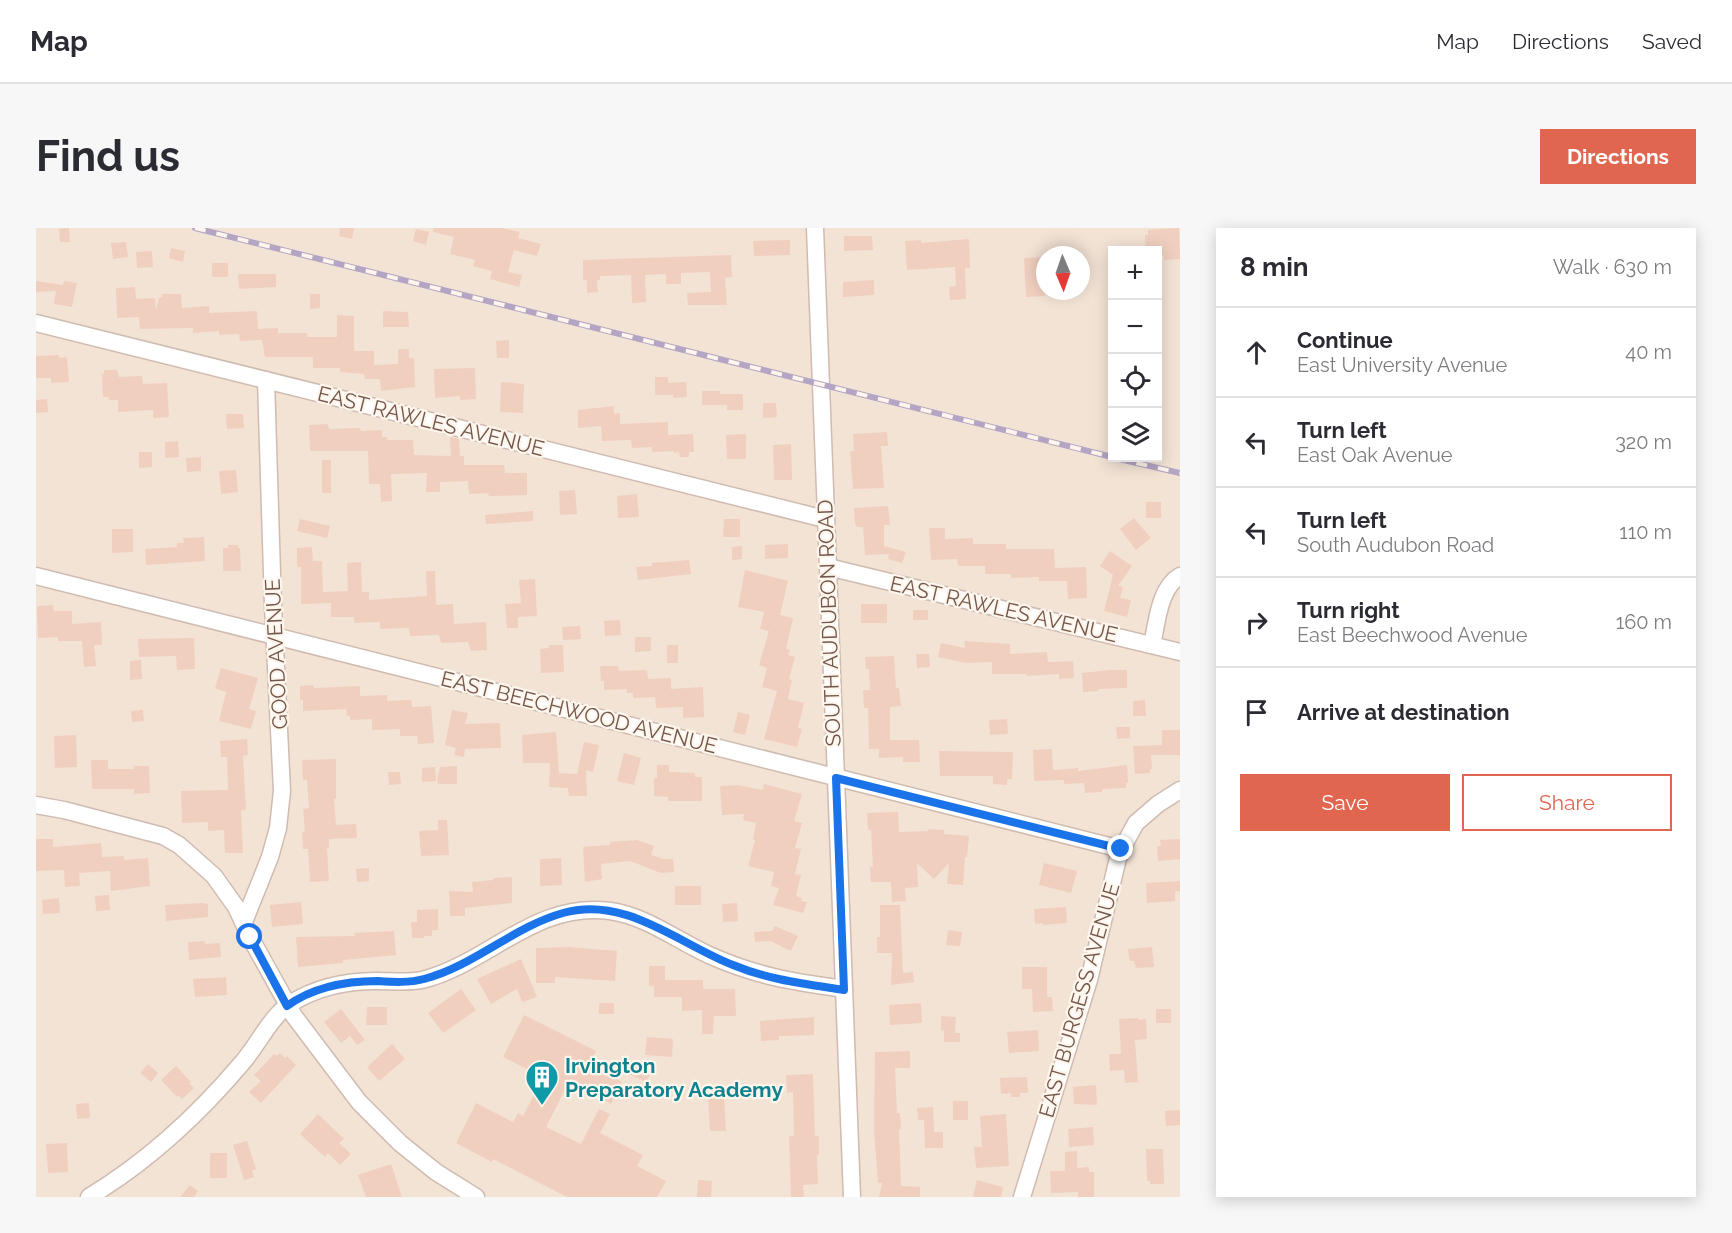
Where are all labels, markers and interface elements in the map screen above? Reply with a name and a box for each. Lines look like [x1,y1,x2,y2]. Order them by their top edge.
text: Map [30,25,88,58]
text: Map [1436,29,1479,54]
text: Directions [1512,29,1609,54]
text: Saved [1642,29,1702,54]
button: Directions [1540,129,1696,184]
text: Find us [36,132,180,181]
north arrow [1036,246,1090,300]
map controls [1108,246,1162,462]
button: + [1108,246,1162,300]
text: 8 min [1240,252,1308,282]
text: Walk · 630 m [1553,255,1672,279]
button: − [1108,300,1162,354]
text: Continue [1297,327,1393,353]
icon: ahead [1240,336,1273,369]
text: 40 m [1625,340,1672,364]
text: East University Avenue [1297,353,1507,377]
button: locate [1108,354,1162,408]
street label: EAST RAWLES AVENUE [315,381,547,461]
button: layers [1108,408,1162,462]
text: Turn left [1297,417,1387,443]
icon: left [1240,426,1273,459]
text: 320 m [1615,430,1672,454]
text: East Oak Avenue [1297,443,1453,467]
street label: SOUTH AUDUBON ROAD [812,499,846,747]
text: Turn left [1297,507,1387,533]
icon: left [1240,516,1273,549]
text: 110 m [1619,520,1672,544]
text: South Audubon Road [1297,533,1494,557]
street label: EAST RAWLES AVENUE [888,571,1120,647]
street label: GOOD AVENUE [260,578,292,730]
text: Turn right [1297,597,1400,623]
icon: right [1240,606,1273,639]
text: 160 m [1616,610,1672,634]
text: East Beechwood Avenue [1297,623,1527,647]
street label: EAST BEECHWOOD AVENUE [438,666,720,758]
icon: arrive [1240,696,1273,729]
text: Arrive at destination [1297,699,1510,725]
button: Save [1240,774,1450,831]
button: Share [1462,774,1672,831]
route end [1107,835,1133,861]
street label: EAST BURGESS AVENUE [1033,880,1125,1120]
route start [236,923,262,949]
place label: Irvington Preparatory Academy [565,1053,783,1102]
building icon: Irvington Preparatory Academy [524,1059,560,1106]

